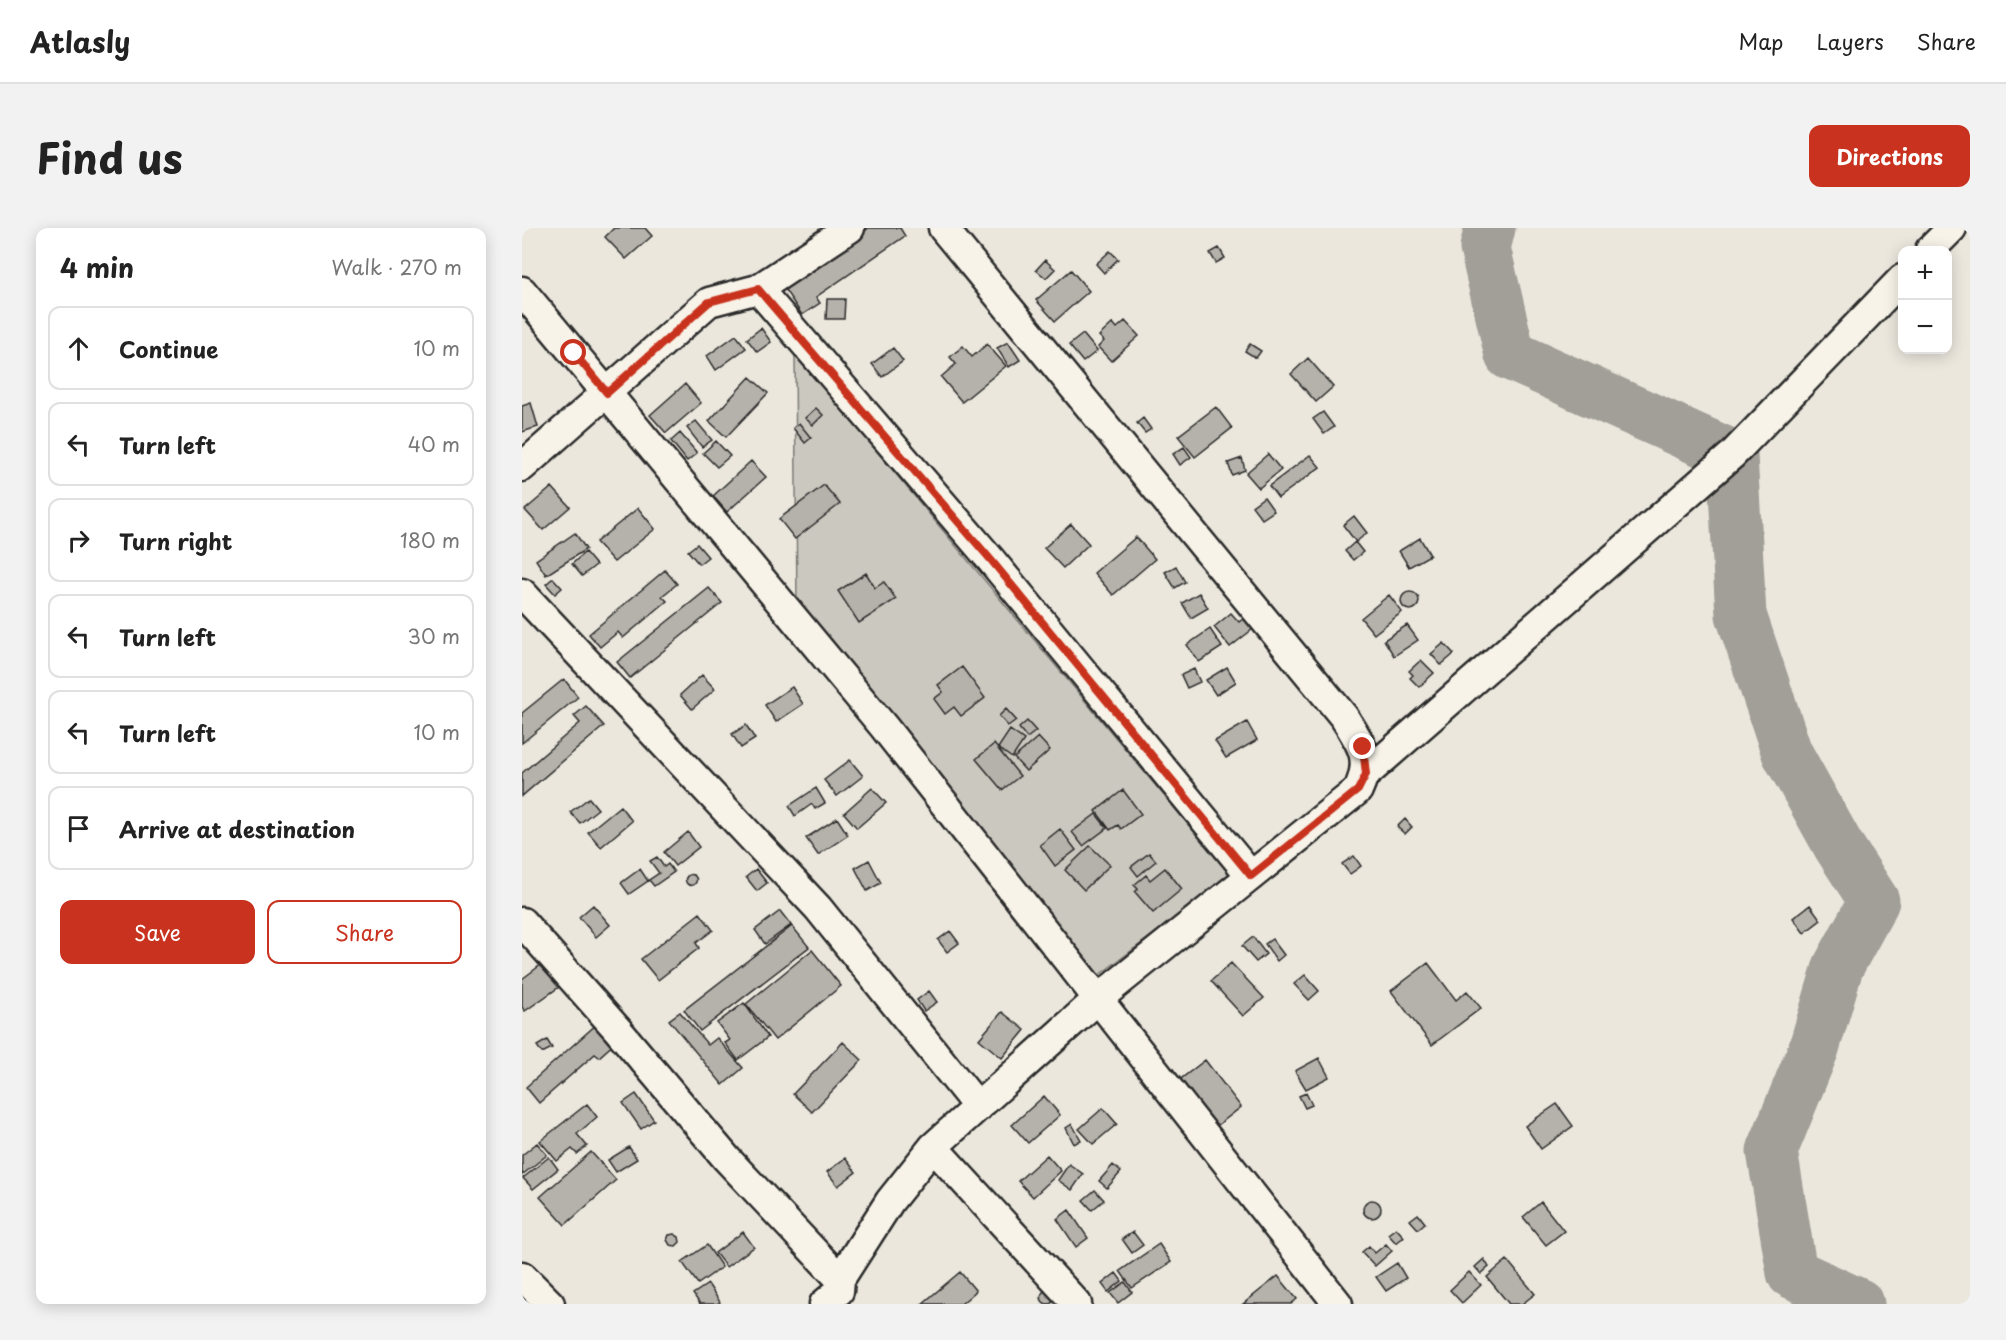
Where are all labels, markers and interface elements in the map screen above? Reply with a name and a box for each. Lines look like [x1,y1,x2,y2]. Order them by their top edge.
text: Atlasly [30,20,130,63]
text: Map [1739,25,1783,57]
text: Layers [1816,25,1884,57]
text: Share [1917,25,1976,57]
text: Find us [36,125,183,188]
button: Directions [1809,125,1970,187]
map controls [1898,246,1952,354]
button: + [1898,246,1952,300]
text: 4 min [60,248,134,287]
text: Walk · 270 m [331,252,462,282]
button: − [1898,300,1952,354]
icon: ahead [62,332,95,365]
text: Continue [119,332,218,365]
text: 10 m [413,333,460,363]
route start [560,339,586,365]
icon: left [62,428,95,461]
text: Turn left [119,428,216,461]
text: 40 m [408,429,460,459]
icon: right [62,524,95,557]
text: Turn right [119,524,232,557]
text: 180 m [400,525,460,555]
icon: left [62,620,95,653]
text: Turn left [119,620,216,653]
text: 30 m [407,621,460,651]
icon: left [62,716,95,749]
text: Turn left [119,716,216,749]
text: 10 m [413,717,460,747]
route end [1349,733,1375,759]
icon: arrive [62,812,95,845]
text: Arrive at destination [119,812,355,845]
button: Save [60,900,255,964]
button: Share [267,900,462,964]

